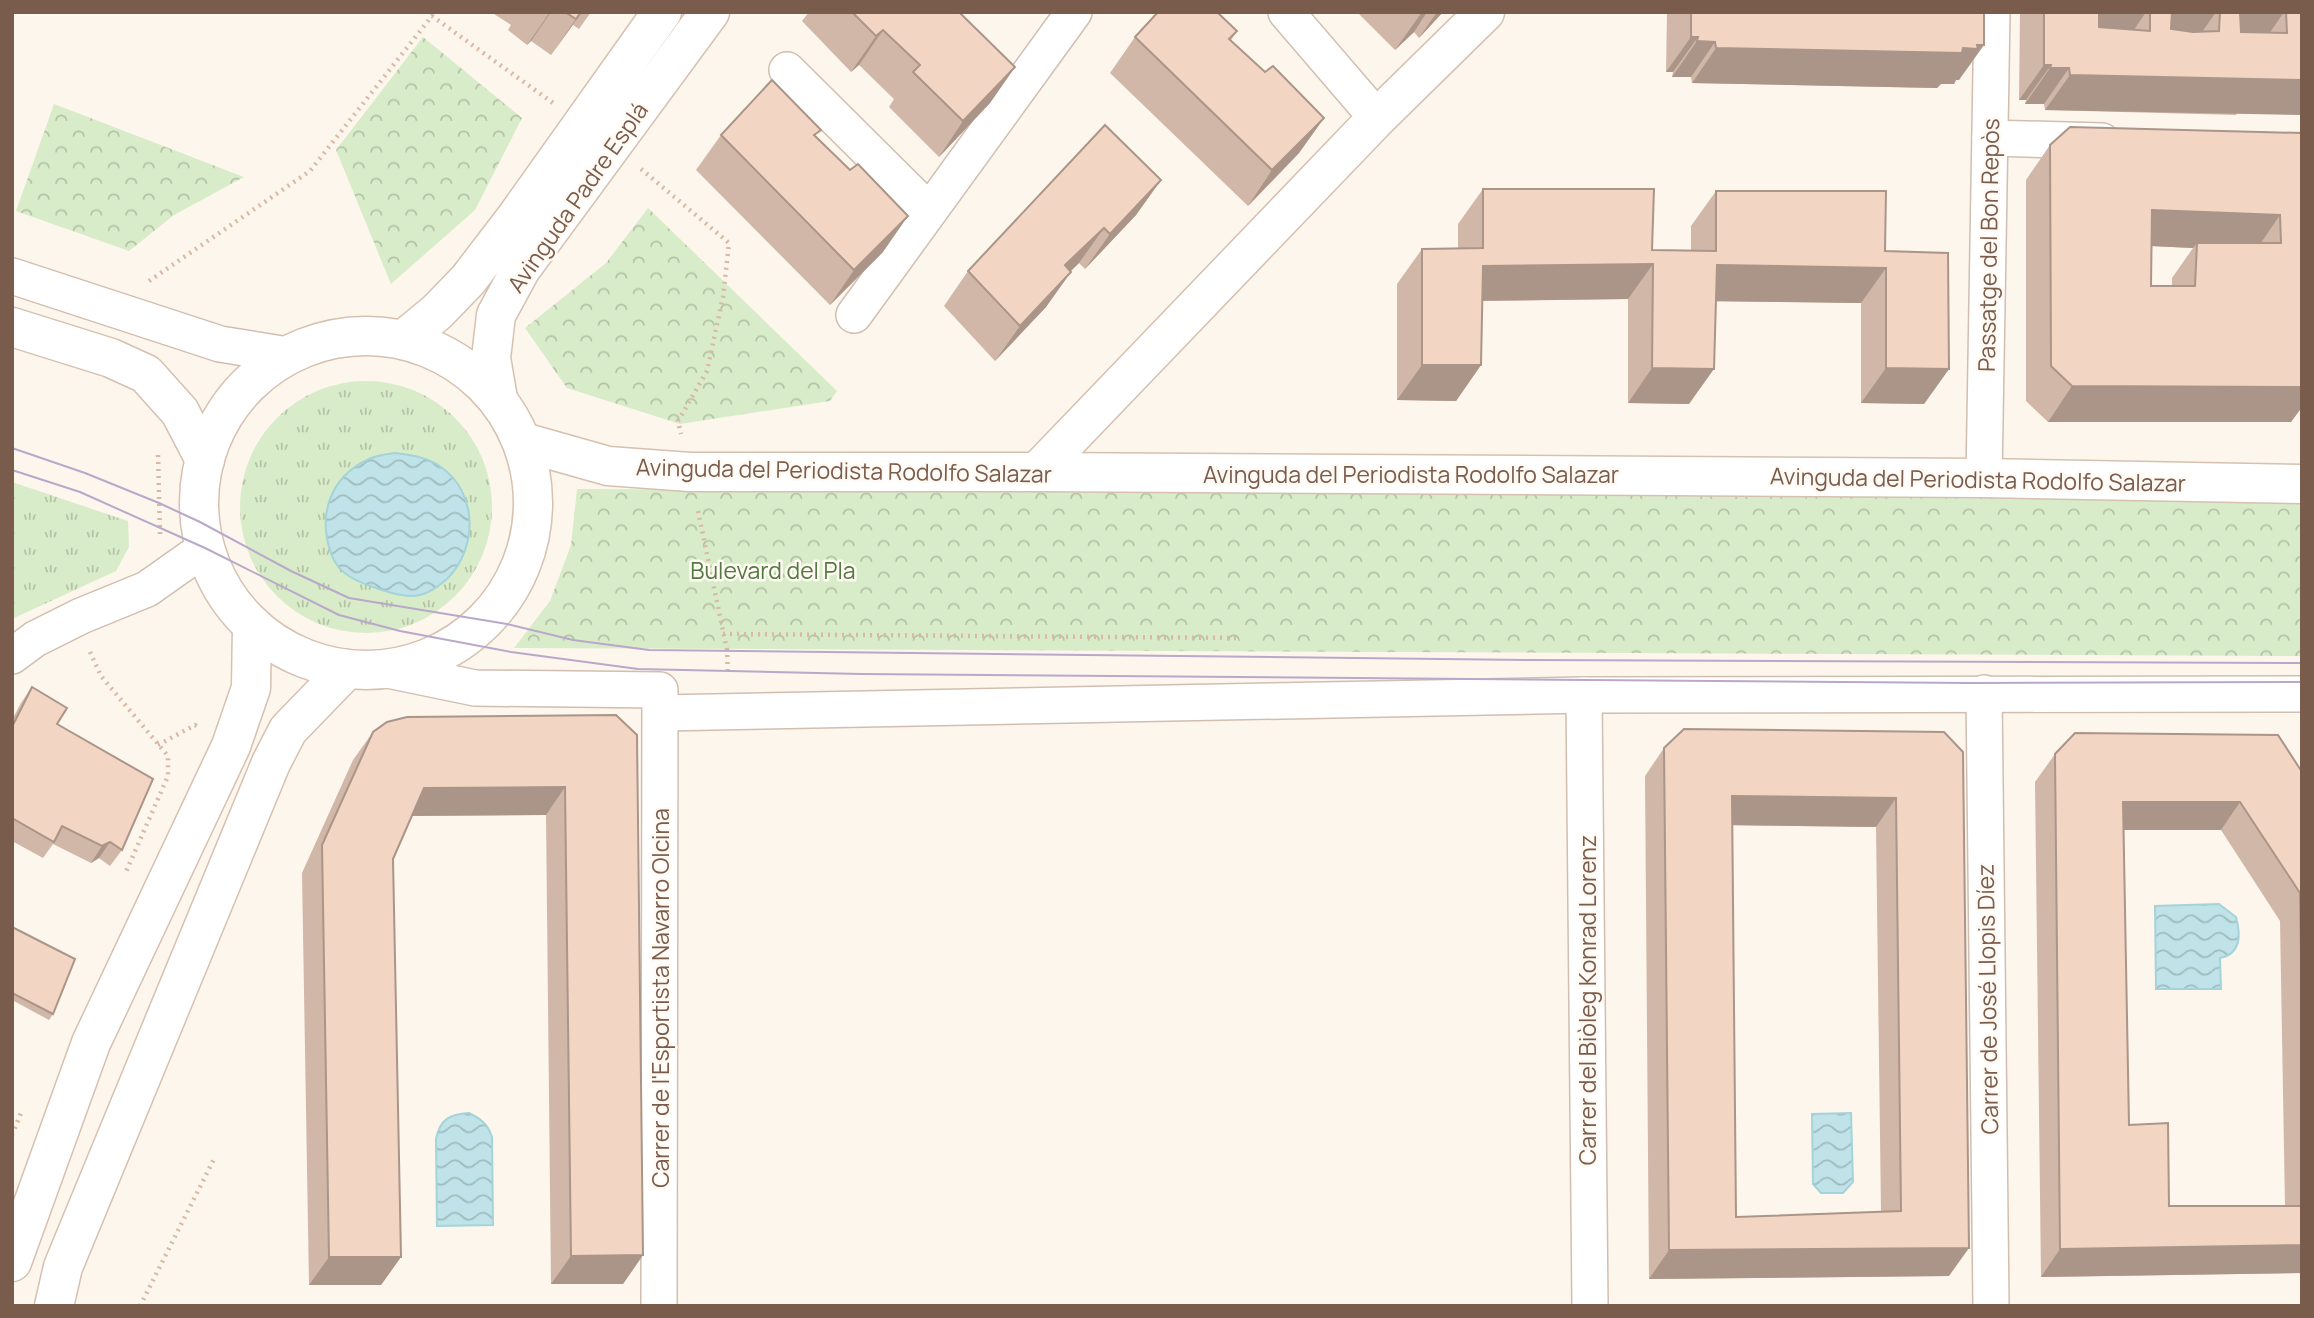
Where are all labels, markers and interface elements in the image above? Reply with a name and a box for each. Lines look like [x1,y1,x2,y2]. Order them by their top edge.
street label: Avinguda Padre Esplá [499,95,655,299]
street label: Passatge del Bon Repòs [1970,118,2006,372]
street label: Avinguda del Periodista Rodolfo Salazar [636,450,1052,490]
street label: Avinguda del Periodista Rodolfo Salazar [1203,458,1619,490]
street label: Avinguda del Periodista Rodolfo Salazar [1770,459,2186,499]
park label: Bulevard del Pla [690,554,856,586]
street label: Carrer de l'Esportista Navarro Olcina [644,808,676,1188]
street label: Carrer del Biòleg Konrad Lorenz [1571,835,1603,1165]
street label: Carrer de José Llopis Díez [1969,863,2005,1135]

